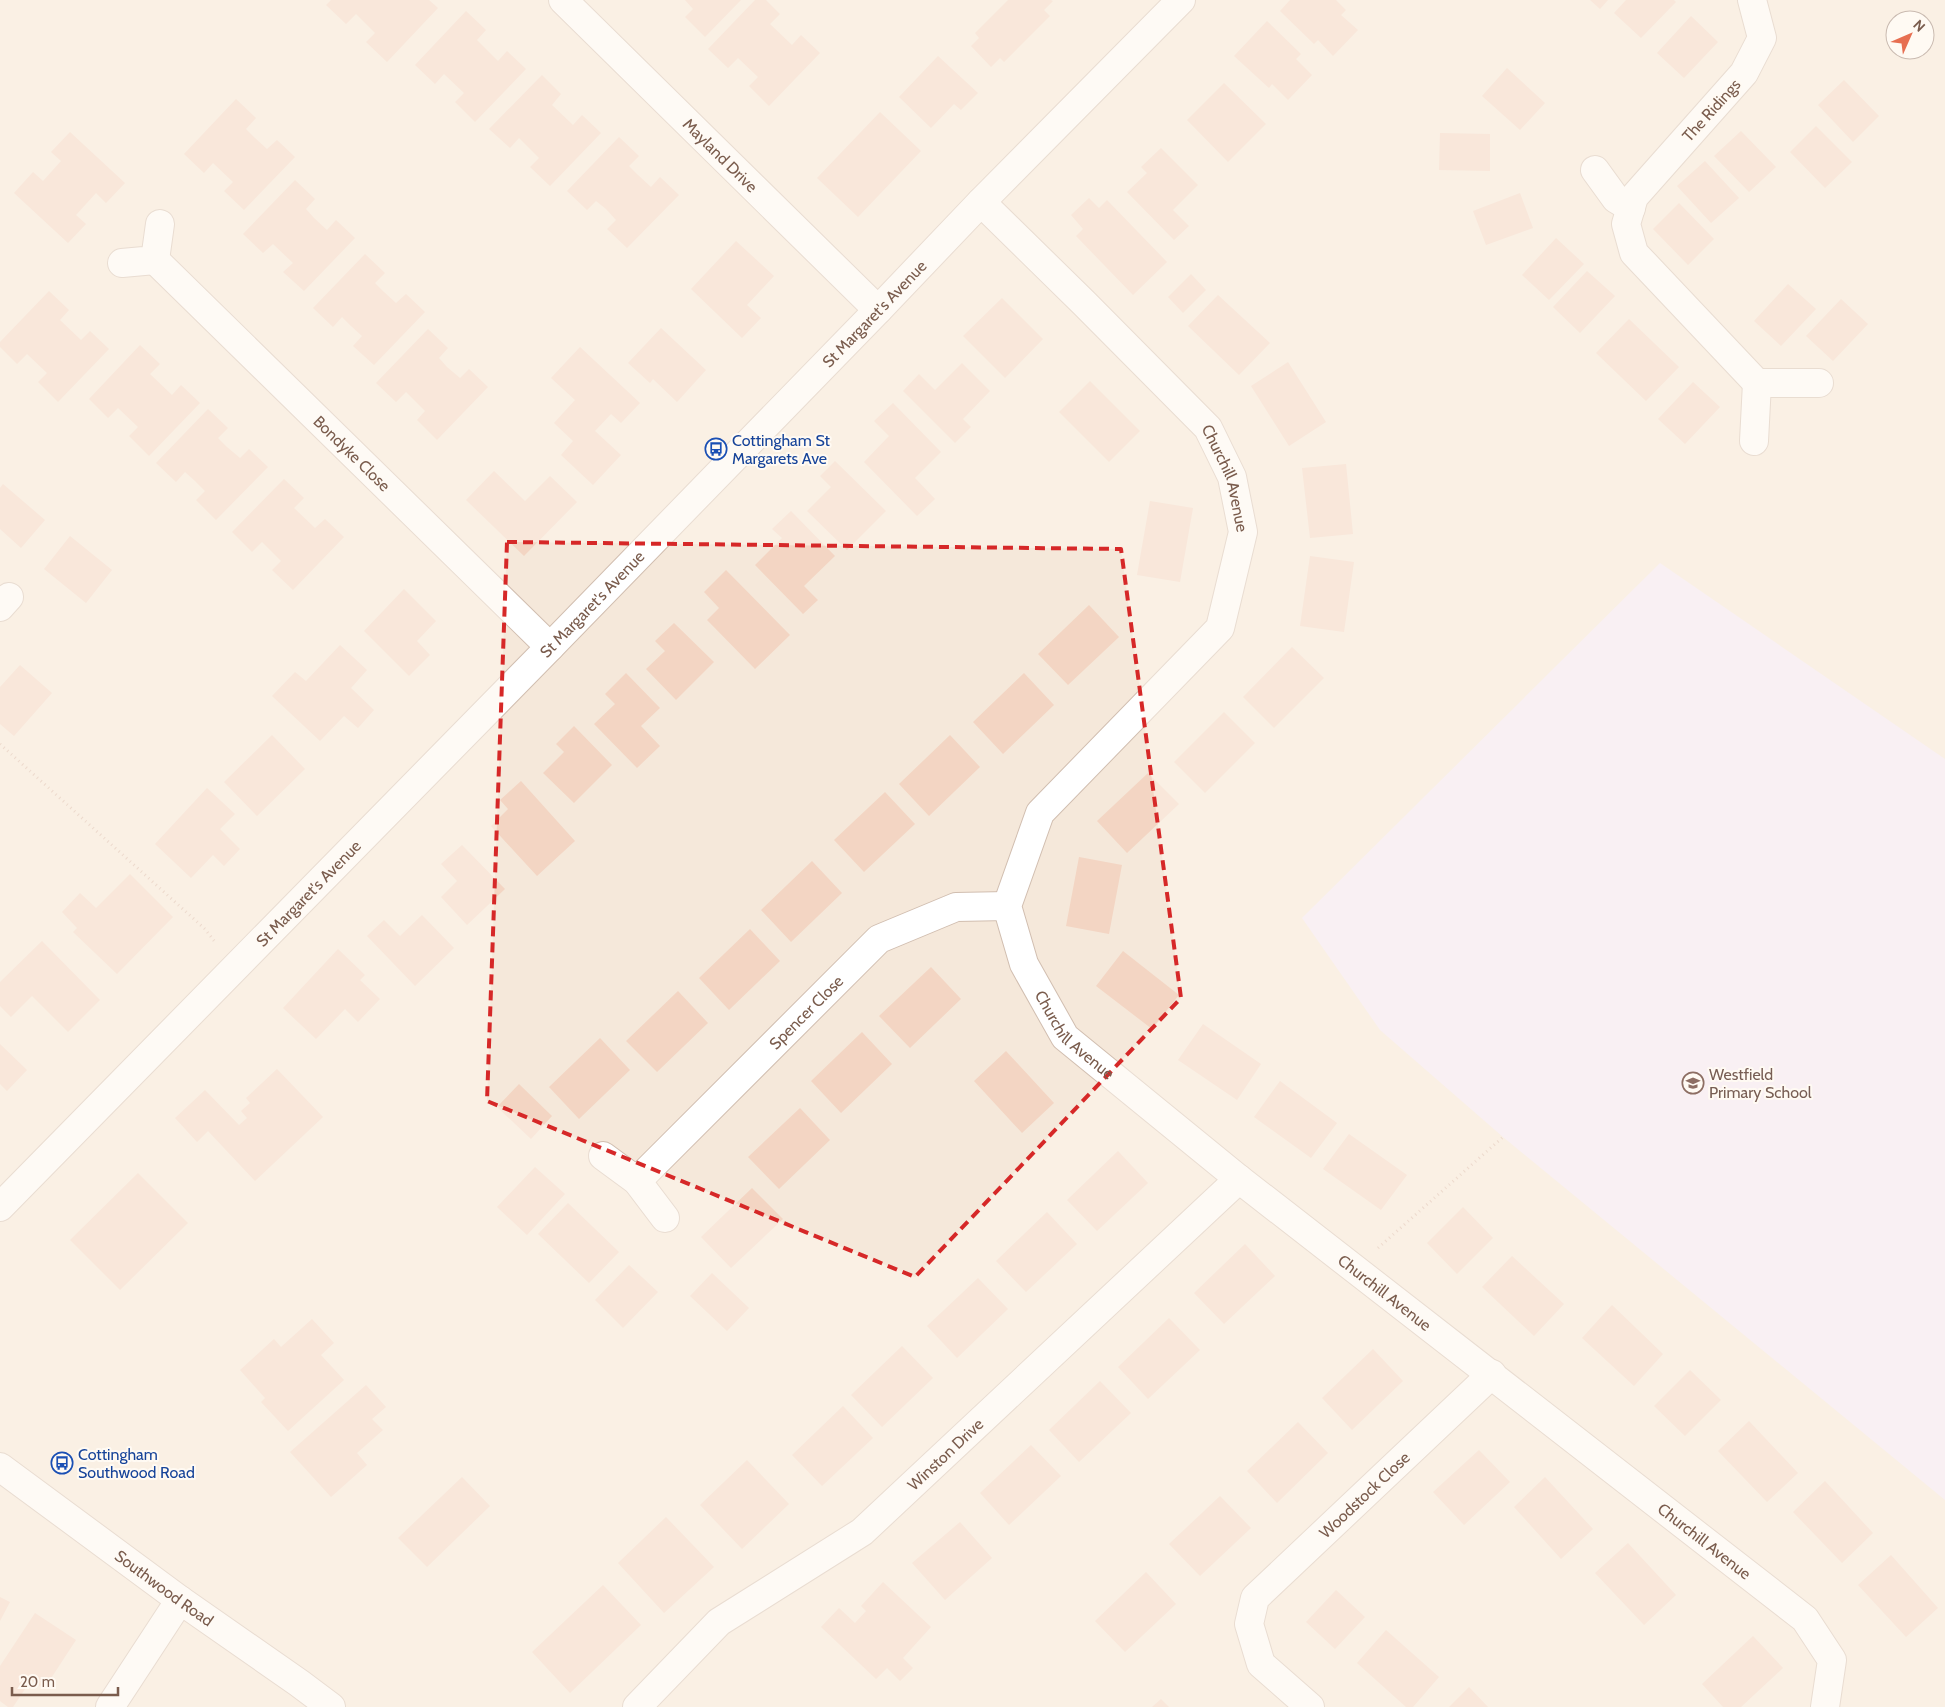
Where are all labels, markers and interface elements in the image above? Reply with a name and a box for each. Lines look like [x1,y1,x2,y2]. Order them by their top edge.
north arrow [1885,10,1935,60]
text: N [1909,16,1929,36]
street label: The Ridings [1678,75,1745,146]
street label: Mayland Drive [679,114,761,196]
street label: St Margaret's Avenue [819,256,930,371]
street label: Bondyke Close [309,412,394,495]
street label: Churchill Avenue [1198,421,1252,534]
place label: Cottingham St Margarets Ave [732,431,830,468]
bus stop icon: Cottingham St Margarets Ave [704,437,728,461]
street label: St Margaret's Avenue [536,547,648,662]
street label: St Margaret's Avenue [252,836,365,951]
street label: Spencer Close [765,971,847,1053]
street label: Churchill Avenue [1031,987,1118,1083]
place label: Westfield Primary School [1709,1065,1812,1102]
school or university icon: Westfield Primary School [1681,1071,1705,1095]
street label: Churchill Avenue [1334,1251,1435,1335]
street label: Winston Drive [904,1415,987,1494]
place label: Cottingham Southwood Road [78,1445,195,1482]
street label: Woodstock Close [1316,1448,1414,1542]
bus stop icon: Cottingham Southwood Road [50,1451,74,1475]
street label: Churchill Avenue [1654,1499,1755,1584]
street label: Southwood Road [111,1546,217,1630]
scale bar [12,1664,119,1696]
text: 20 m [20,1673,55,1691]

